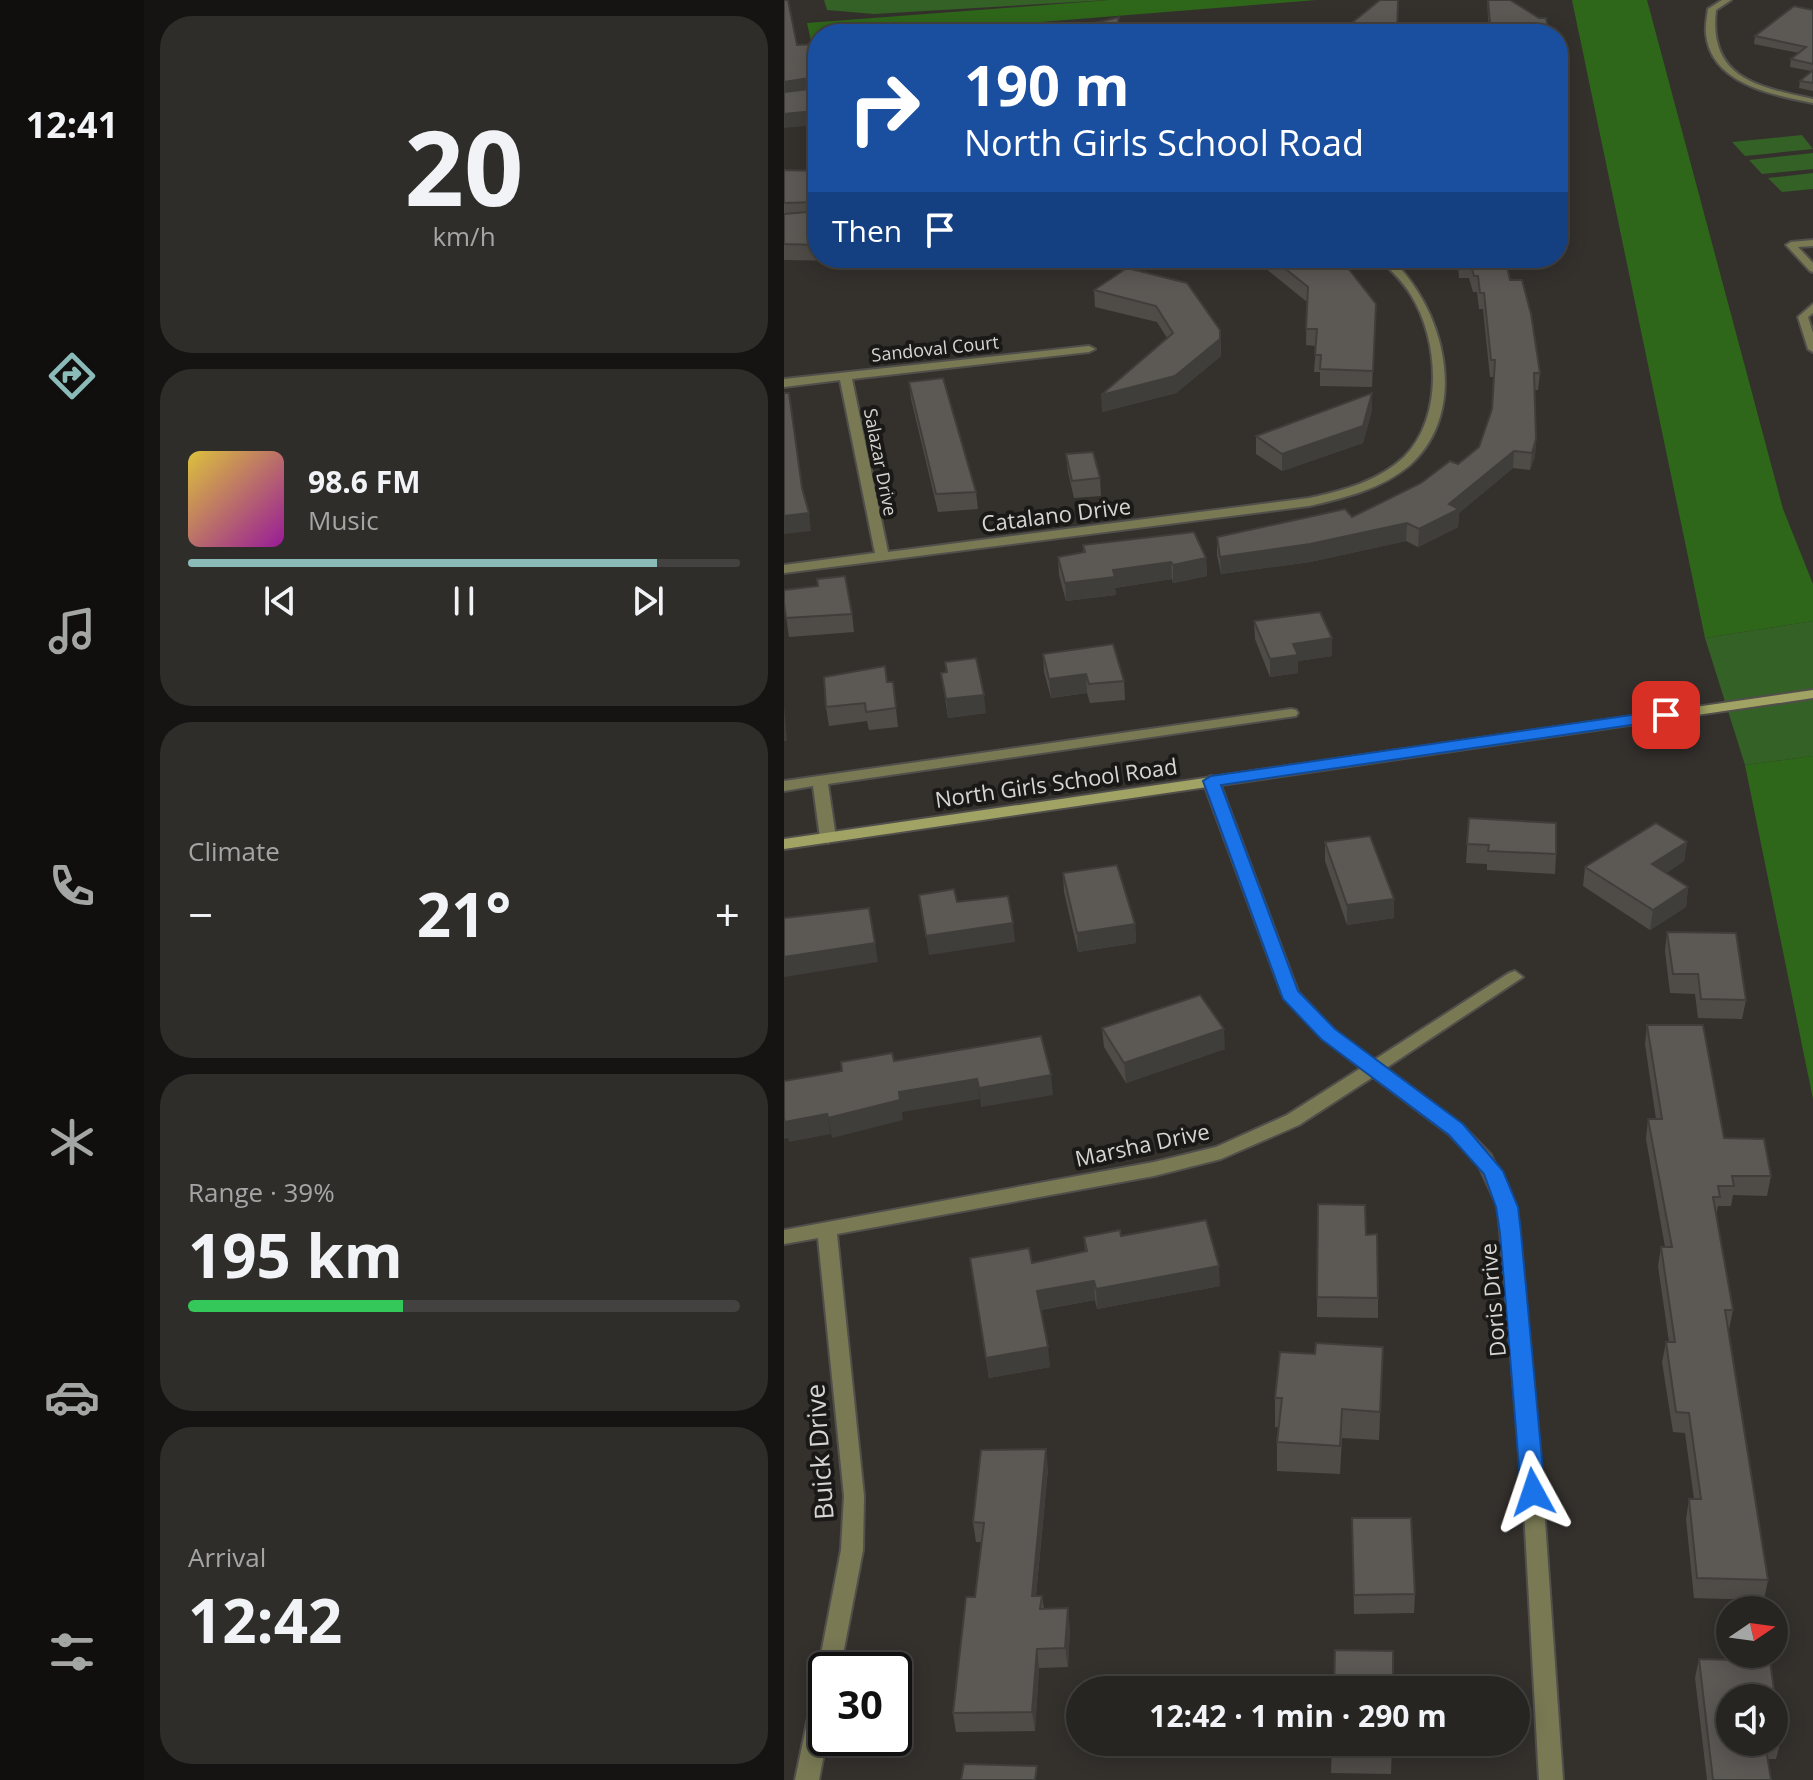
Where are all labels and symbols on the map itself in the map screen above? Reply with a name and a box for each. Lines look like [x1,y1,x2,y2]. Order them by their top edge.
street label: Sandoval Court [870,329,1000,367]
street label: Salazar Drive [859,406,903,518]
street label: Catalano Drive [980,490,1132,538]
pin [1632,681,1700,749]
street label: North Girls School Road [933,750,1179,814]
street label: Marsha Drive [1072,1115,1212,1173]
street label: Doris Drive [1472,1242,1512,1358]
street label: Buick Drive [796,1383,842,1521]
position arrow [1491,1450,1575,1534]
north arrow [1716,1596,1788,1668]
speed limit sign: 30 [808,1652,912,1756]

